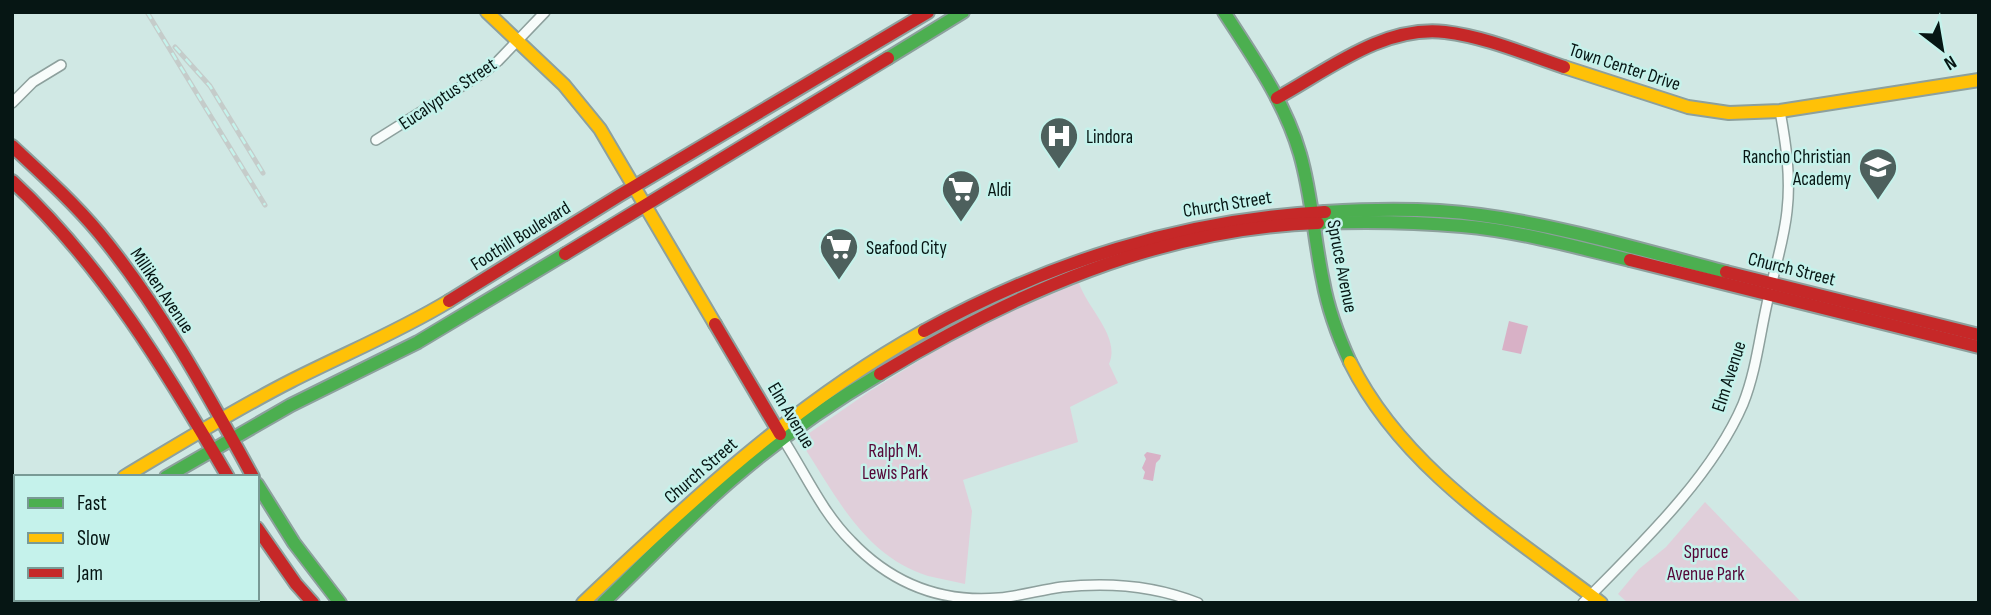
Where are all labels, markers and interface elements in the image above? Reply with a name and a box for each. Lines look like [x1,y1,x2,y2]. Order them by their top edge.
north arrow [1907,14,1977,84]
street label: Town Center Drive [1566,39,1683,96]
text: N [1940,50,1960,75]
street label: Eucalyptus Street [395,53,501,135]
hospital icon: Lindora [1038,115,1080,170]
place label: Lindora [1086,126,1133,149]
place label: Rancho Christian Academy [1742,146,1852,191]
school or university icon: Rancho Christian Academy [1857,146,1899,201]
supermarket icon: Aldi [940,168,982,223]
place label: Aldi [987,179,1011,202]
street label: Church Street [1181,186,1273,223]
street label: Foothill Boulevard [467,197,575,276]
street label: Spruce Avenue [1321,218,1362,315]
supermarket icon: Seafood City [818,226,860,281]
place label: Seafood City [866,237,947,260]
street label: Milliken Avenue [125,244,199,338]
street label: Church Street [1746,247,1838,291]
street label: Elm Avenue [1707,338,1752,415]
street label: Elm Avenue [762,379,819,453]
street label: Church Street [660,433,742,509]
park label: Ralph M. Lewis Park [862,440,929,485]
legend [14,475,259,601]
text: Fast [77,491,107,516]
text: Slow [77,526,111,551]
park label: Spruce Avenue Park [1666,541,1745,586]
text: Jam [76,561,103,586]

